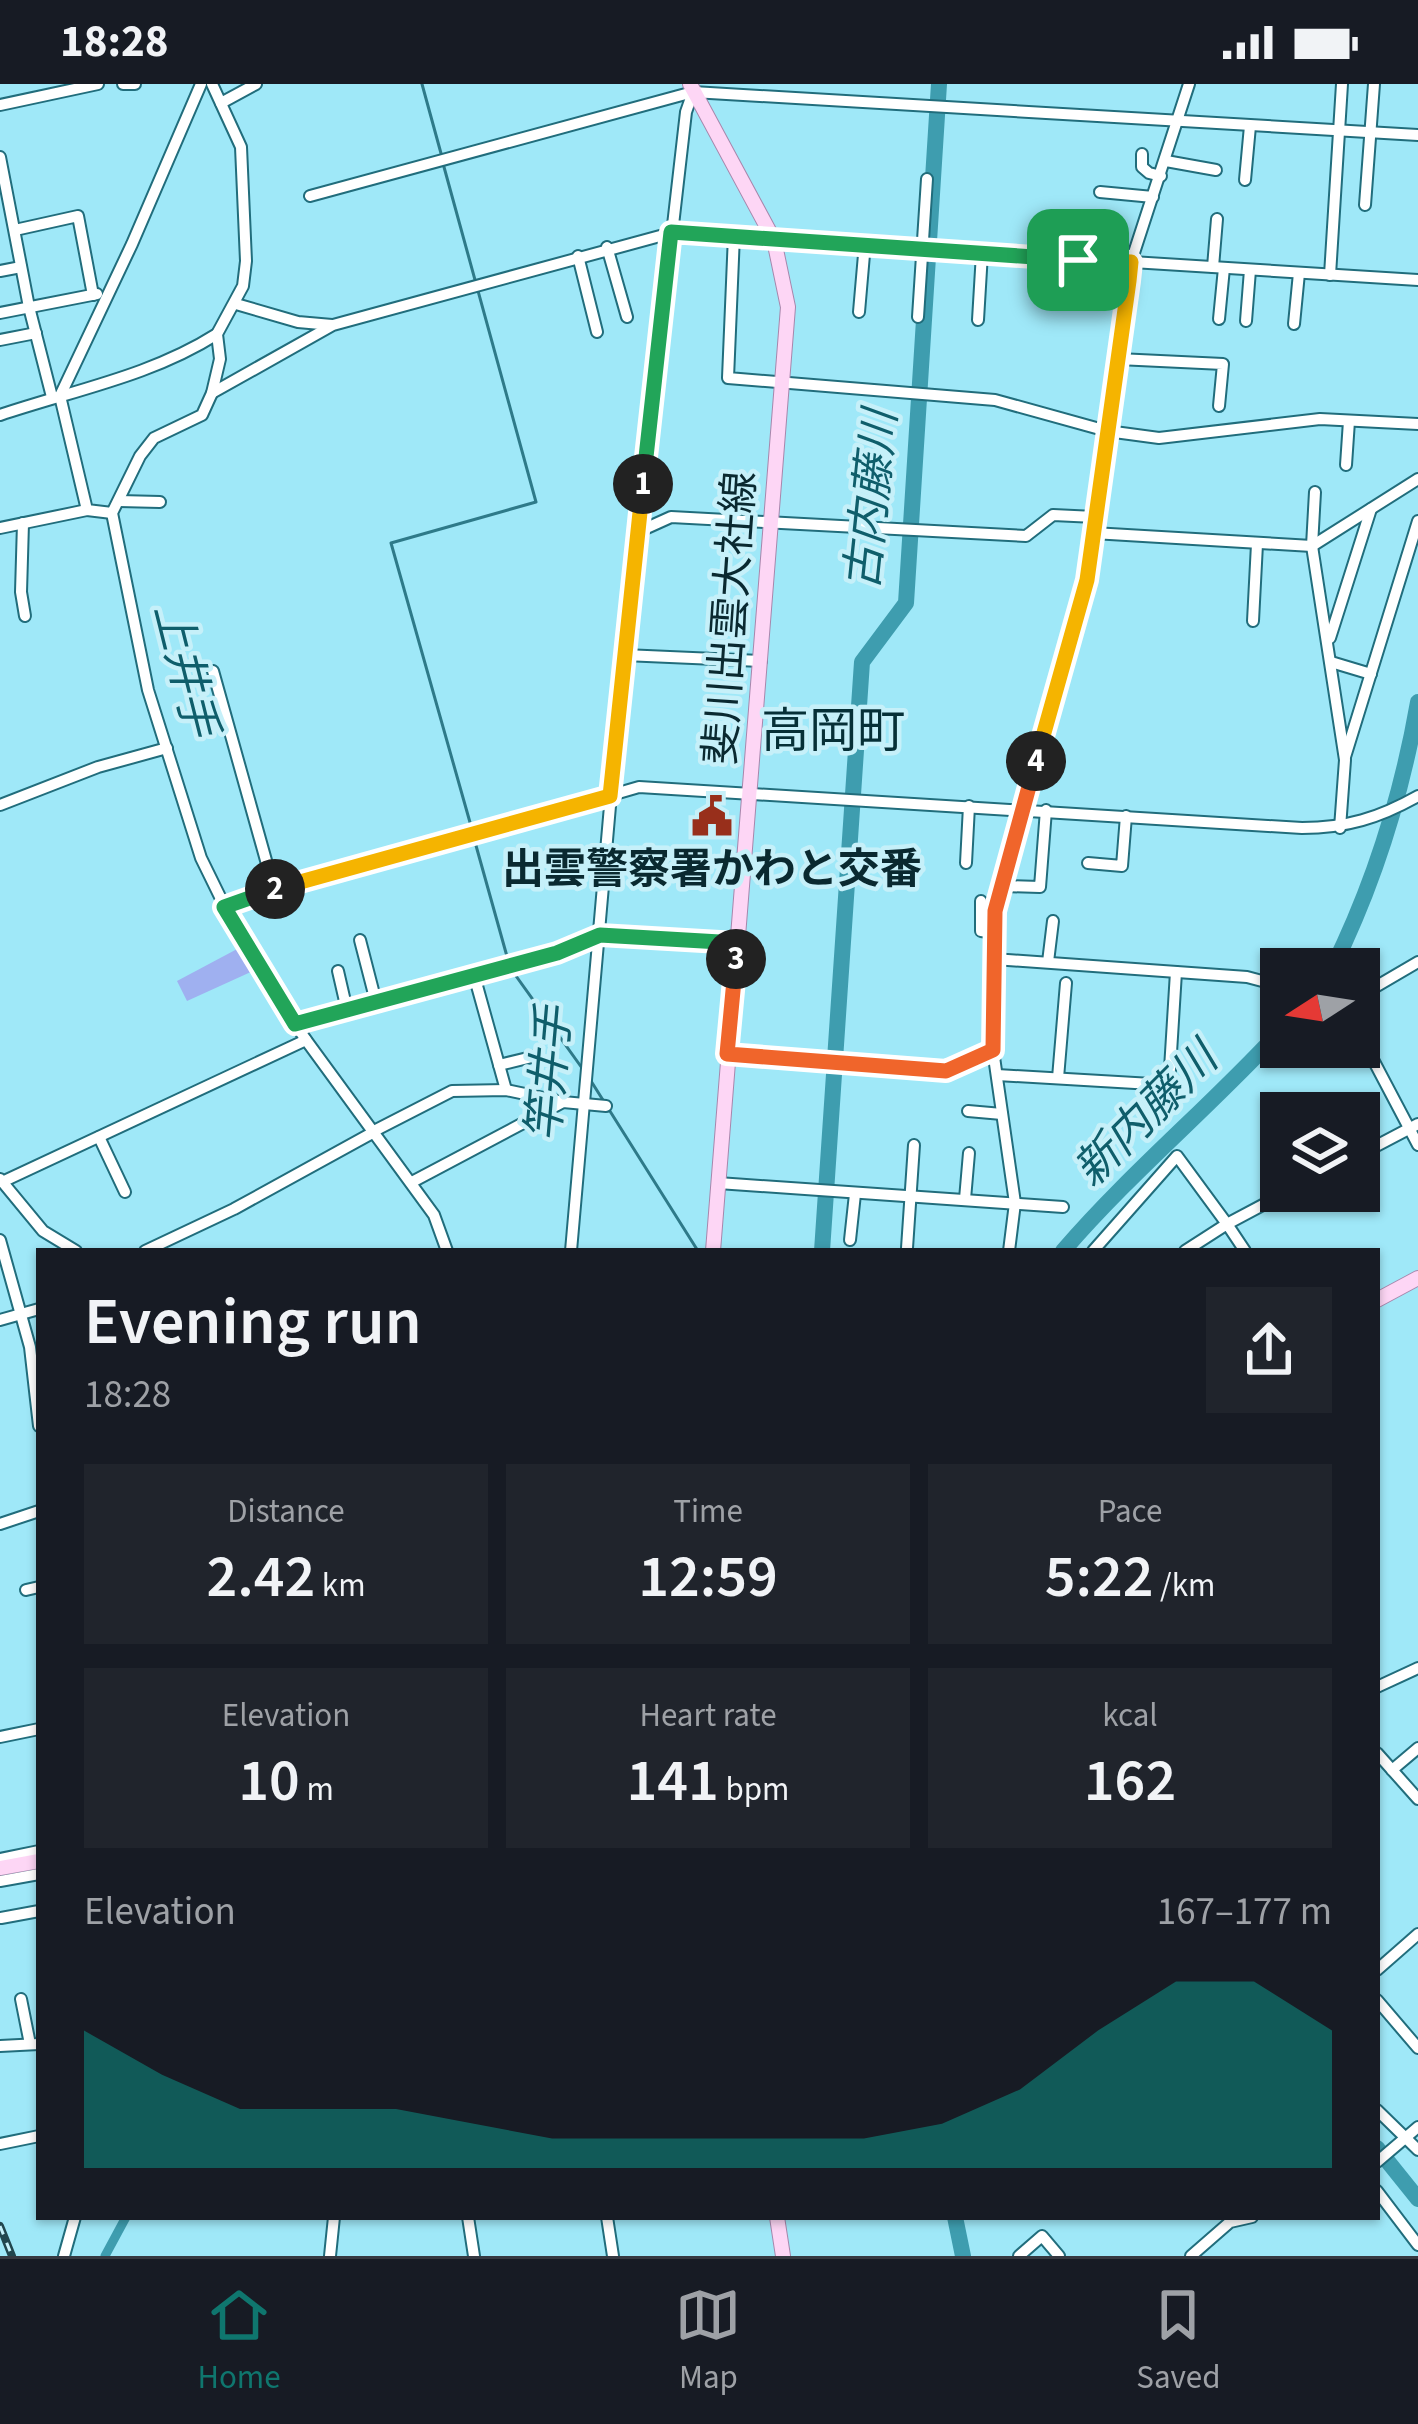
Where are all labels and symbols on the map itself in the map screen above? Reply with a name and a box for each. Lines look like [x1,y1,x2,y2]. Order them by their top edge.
pin [1027,209,1129,311]
water label: 古内藤川 [831,403,914,593]
pin: 1 [613,454,673,514]
street label: 斐川出雲大社線 [691,469,771,767]
water label: 上井手 [138,597,233,746]
district label: 高岡町 [761,698,905,766]
pin: 4 [1006,731,1066,791]
public building icon: 出雲警察署かわと交番 [689,793,735,839]
place label: 出雲警察署かわと交番 [502,840,922,900]
pin: 2 [245,859,305,919]
pin: 3 [706,929,766,989]
north arrow [1260,948,1380,1068]
water label: 竿井手 [512,1001,588,1144]
water label: 新内藤川 [1060,1026,1235,1201]

